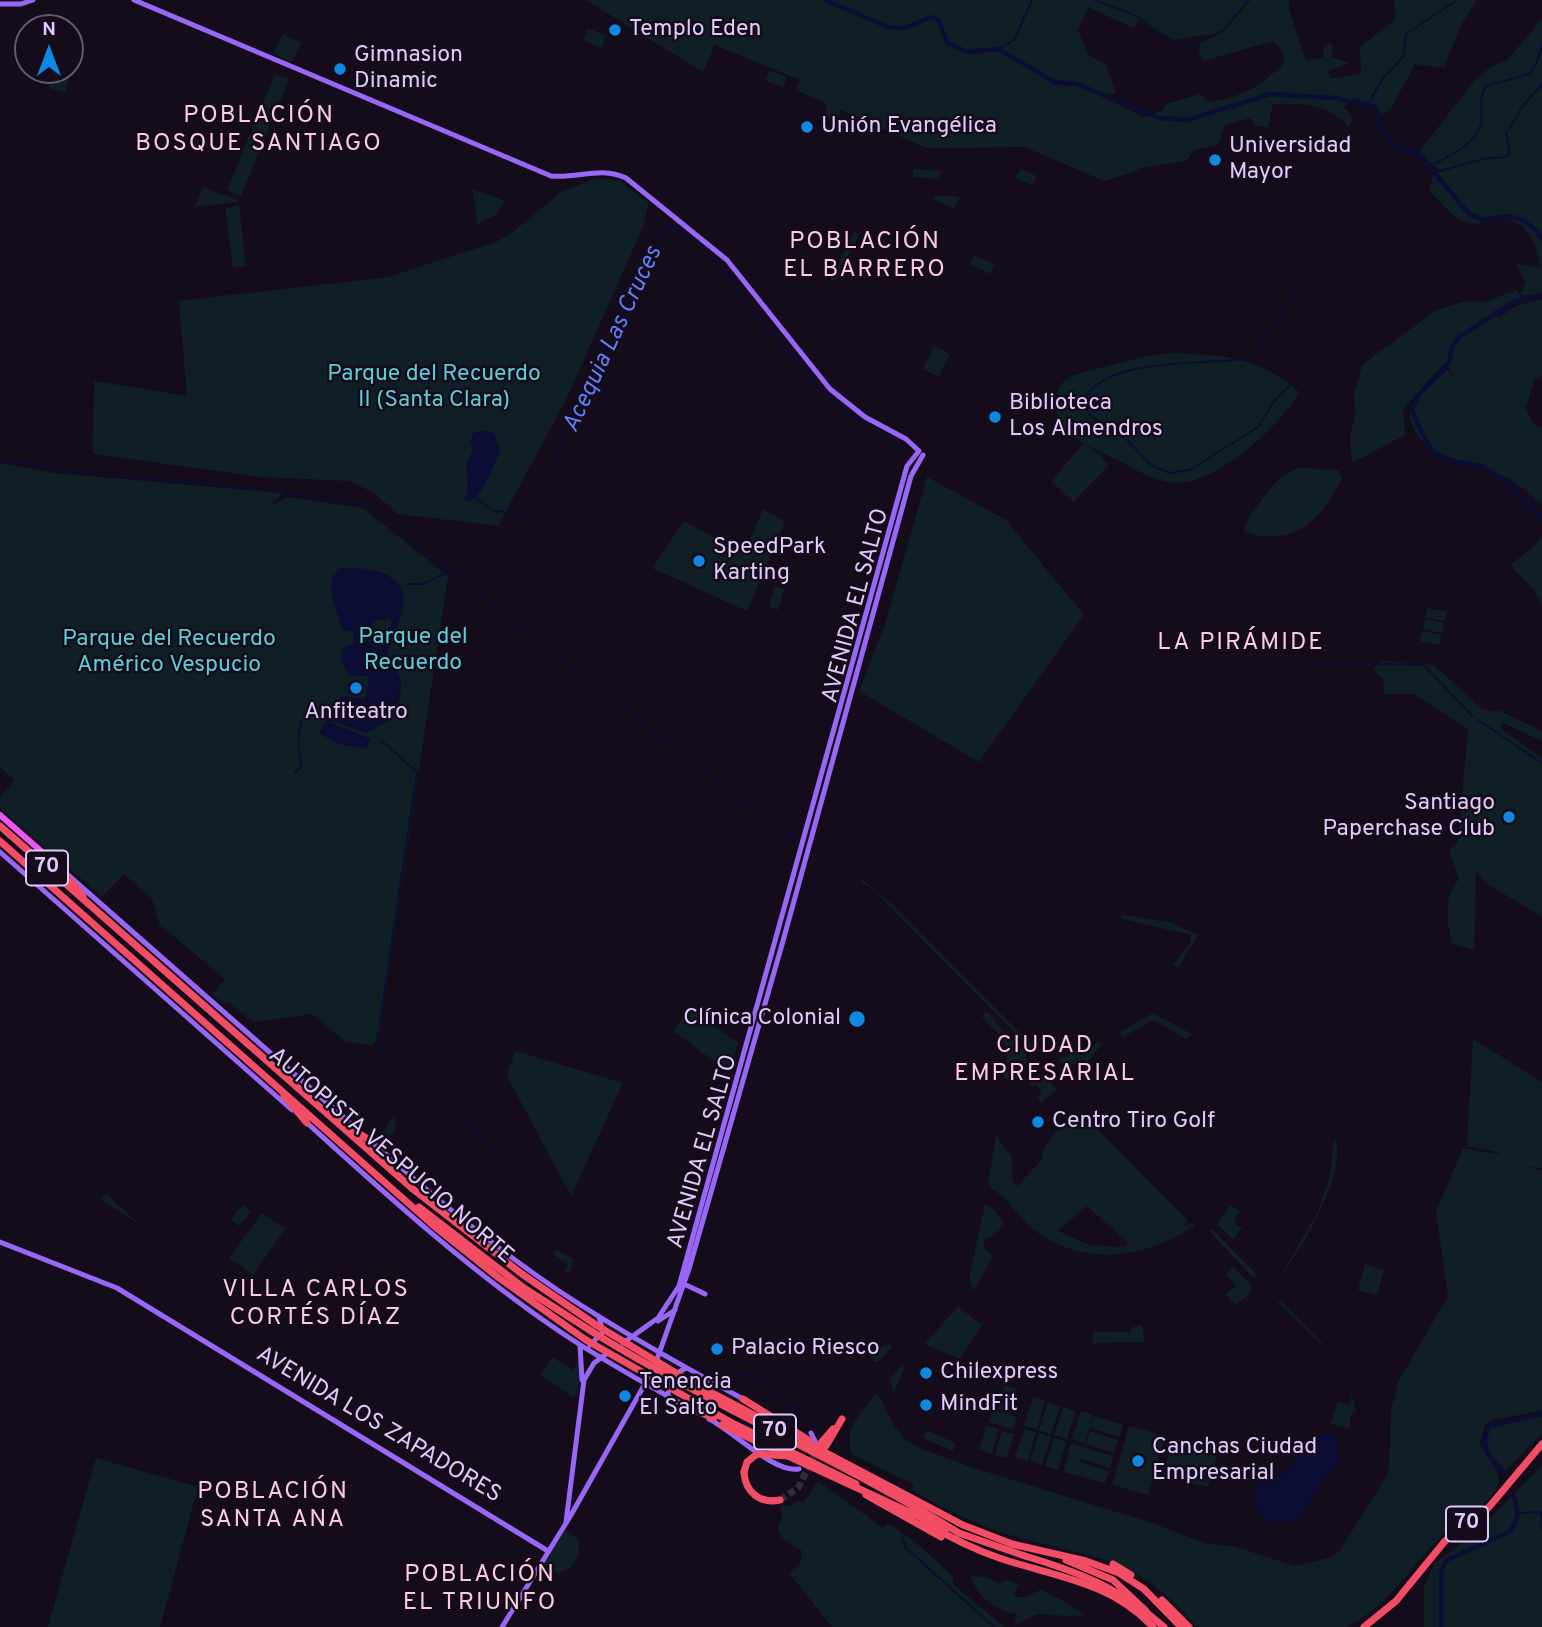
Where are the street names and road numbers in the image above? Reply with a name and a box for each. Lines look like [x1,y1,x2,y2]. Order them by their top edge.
street label: AVENIDA EL SALTO [818,506,896,706]
road number: 70 [26,850,68,886]
street label: AUTOPISTA VESPUCIO NORTE [262,1043,518,1271]
street label: AVENIDA EL SALTO [663,1052,745,1252]
street label: AVENIDA LOS ZAPADORES [250,1342,506,1510]
road number: 70 [754,1414,796,1450]
road number: 70 [1446,1506,1488,1542]

